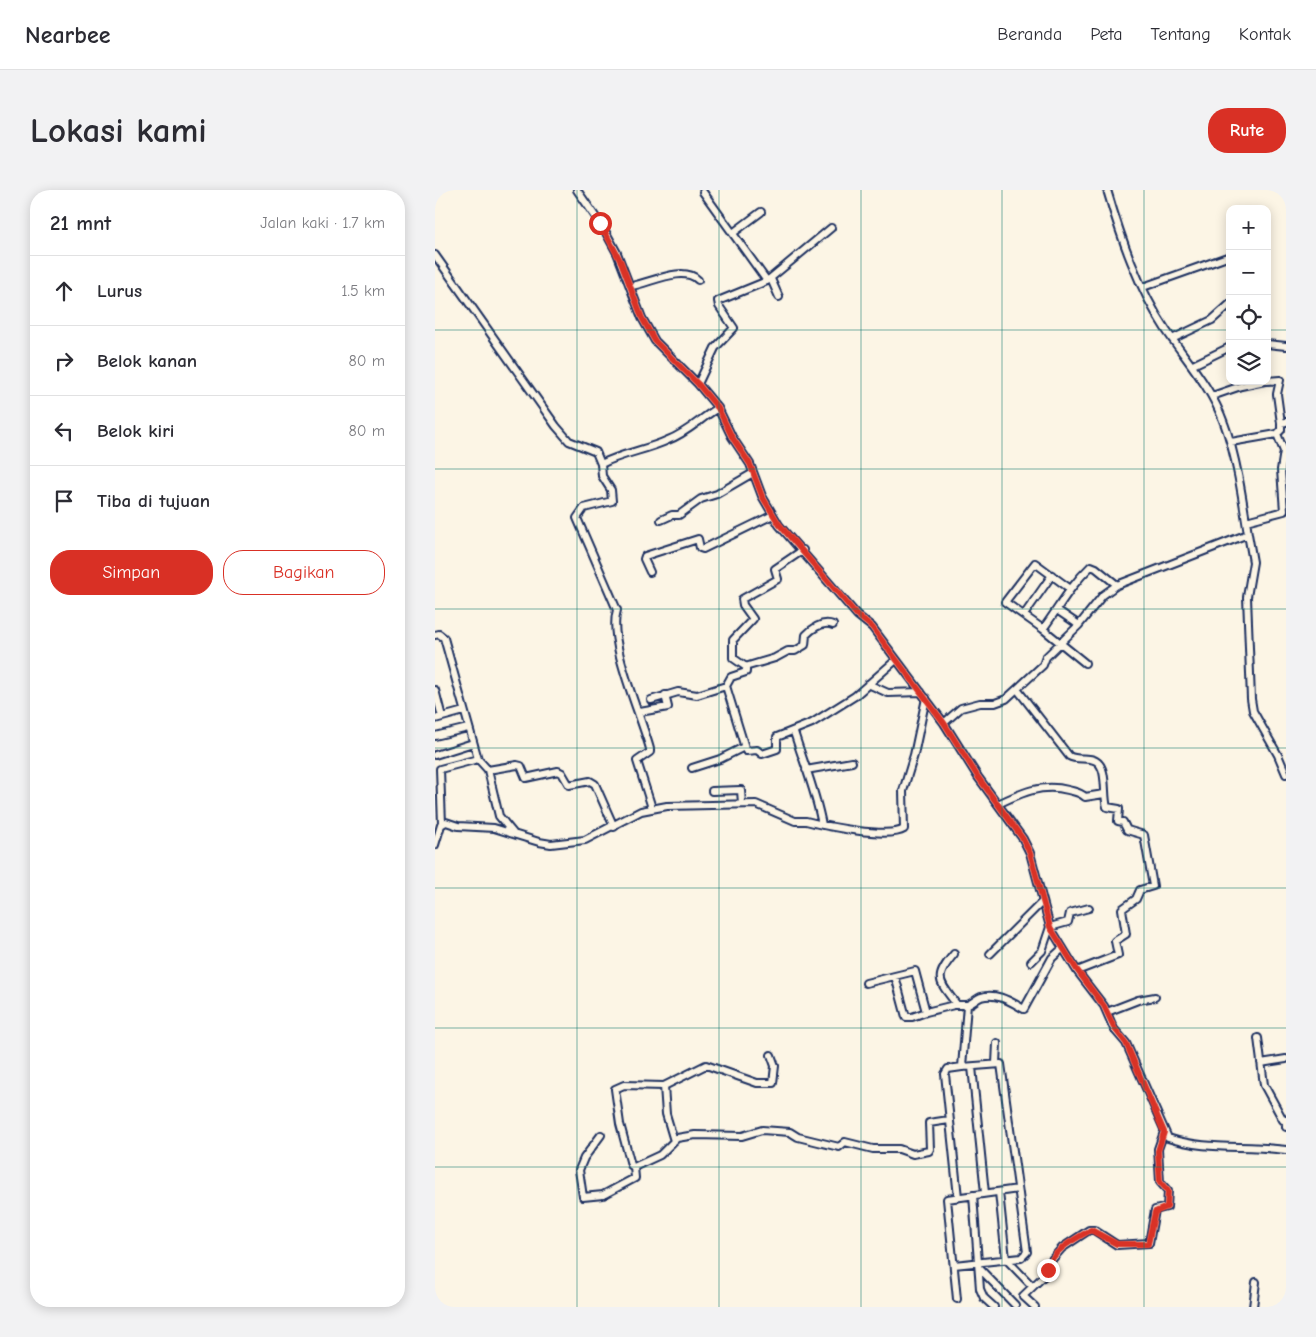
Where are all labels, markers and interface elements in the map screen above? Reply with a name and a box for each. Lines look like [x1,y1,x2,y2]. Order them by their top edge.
text: Nearbee [25,21,110,49]
text: Beranda [997,24,1062,45]
text: Peta [1090,24,1122,45]
text: Tentang [1150,24,1211,45]
text: Kontak [1239,24,1291,45]
button: Rute [1208,108,1286,153]
text: Lokasi kami [30,110,207,151]
map controls [1226,205,1271,385]
button: + [1226,205,1271,250]
text: 21 mnt [50,211,111,235]
route start [589,212,612,235]
text: Jalan kaki · 1.7 km [260,214,385,232]
button: − [1226,250,1271,295]
icon: ahead [50,277,78,305]
text: Lurus [97,280,142,302]
text: 1.5 km [341,282,385,300]
button: locate [1226,295,1271,340]
button: layers [1226,340,1271,385]
icon: right [50,347,78,375]
text: Belok kanan [97,350,197,372]
text: 80 m [348,352,385,370]
icon: left [50,417,78,445]
text: Belok kiri [97,420,174,442]
text: 80 m [348,422,385,440]
icon: arrive [50,487,78,515]
text: Tiba di tujuan [97,490,210,512]
button: Simpan [50,550,213,595]
button: Bagikan [223,550,385,595]
route end [1037,1259,1060,1282]

